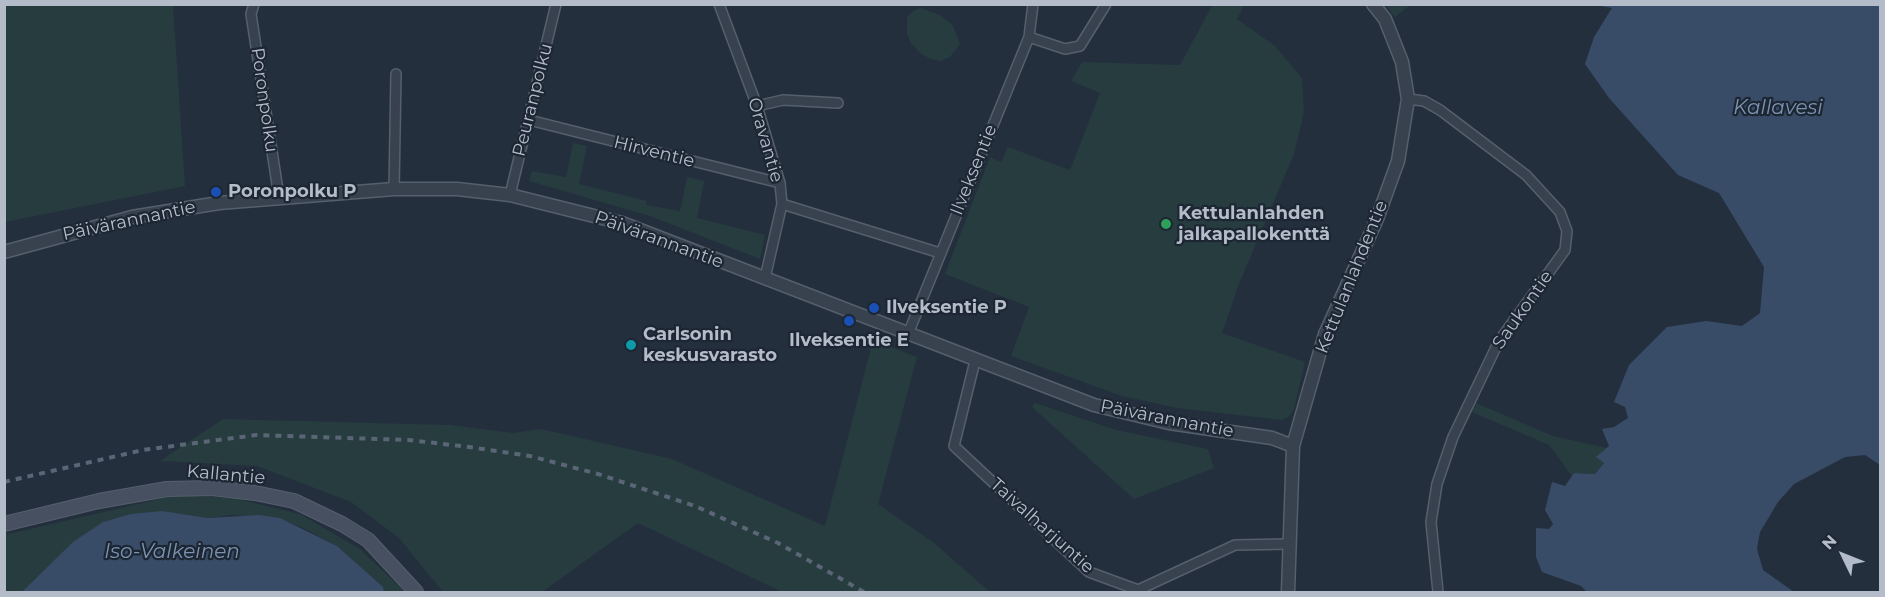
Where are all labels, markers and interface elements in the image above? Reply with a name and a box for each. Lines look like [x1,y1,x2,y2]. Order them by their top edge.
street label: Peuranpolku [508,41,558,159]
street label: Poronpolku [246,46,282,154]
street label: Oravantie [743,95,787,185]
water label: Kallavesi [1733,96,1823,120]
street label: Ilveksentie [946,121,1002,219]
street label: Hirventie [611,132,697,172]
place label: Poronpolku P [228,181,356,203]
marker: Poronpolku P [209,185,223,199]
street label: Päivärannantie [61,196,197,246]
street label: Kettulanlahdentie [1311,197,1393,357]
place label: Kettulanlahden jalkapallokenttä [1178,203,1330,246]
street label: Päivärannantie [592,207,726,273]
marker: Kettulanlahden jalkapallokenttä [1159,217,1173,231]
street label: Saukontie [1488,267,1558,353]
place label: Ilveksentie P [886,297,1007,319]
marker: Ilveksentie P [867,301,881,315]
marker: Ilveksentie E [842,314,856,328]
place label: Carlsonin keskusvarasto [643,324,777,366]
place label: Ilveksentie E [789,330,909,352]
marker: Carlsonin keskusvarasto [624,338,638,352]
street label: Päivärannantie [1098,395,1236,443]
street label: Kallantie [186,461,266,489]
street label: Taivalharjuntie [986,474,1098,578]
north arrow [1813,525,1873,585]
text: N [1818,531,1841,554]
water label: Iso-Valkeinen [104,540,240,564]

